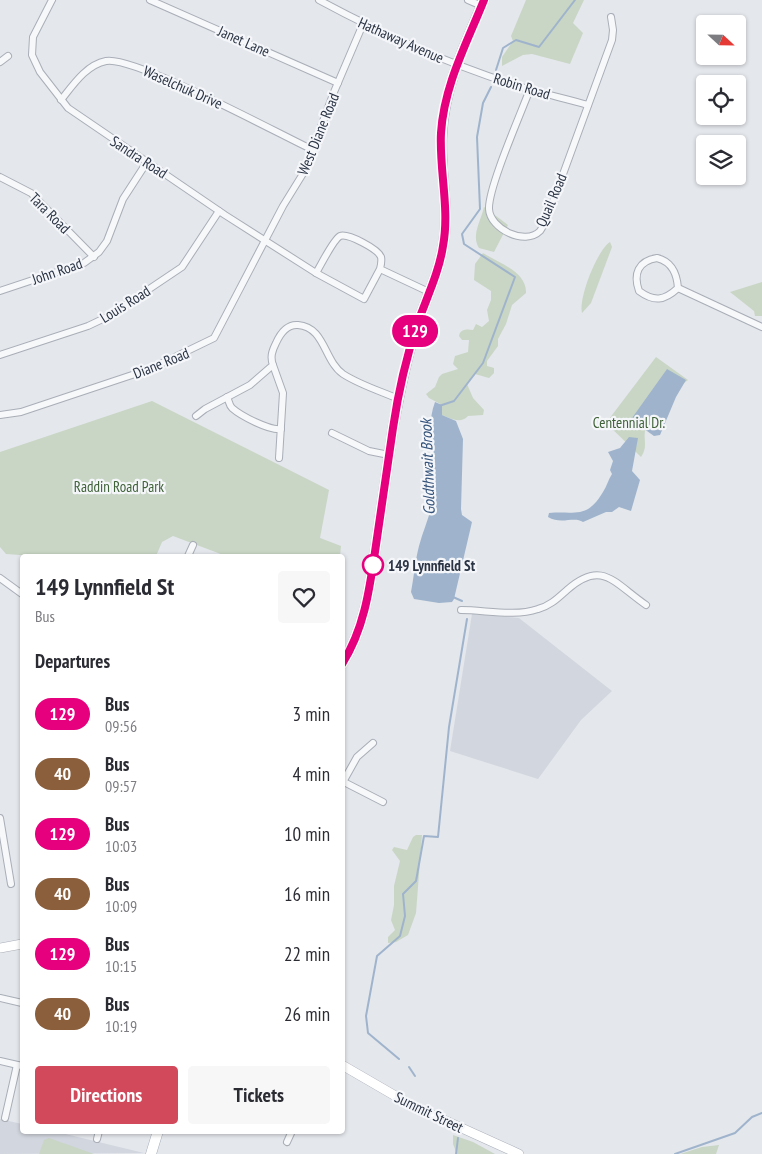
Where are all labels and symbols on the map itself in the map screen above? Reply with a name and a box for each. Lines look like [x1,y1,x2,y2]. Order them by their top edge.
street label: Hathaway Avenue [355,13,447,67]
north arrow [696,15,746,65]
street label: Janet Lane [214,21,273,61]
street label: Waselchuk Drive [140,61,226,113]
street label: Robin Road [491,68,553,104]
street label: West Diane Road [293,90,343,178]
street label: Sandra Road [107,131,171,183]
street label: Quail Road [531,170,571,230]
street label: Tara Road [25,188,75,238]
street label: John Road [28,254,85,289]
street label: Louis Road [96,281,154,327]
line badge: 129 [386,315,444,347]
street label: Diane Road [130,343,192,383]
park label: Centennial Dr. [593,413,666,432]
water label: Goldthwait Brook [415,417,439,515]
park label: Raddin Road Park [74,477,164,496]
marker: 149 Lynnfield St [362,554,384,576]
place label: 149 Lynnfield St [388,556,476,575]
street label: Summit Street [392,1087,466,1137]

